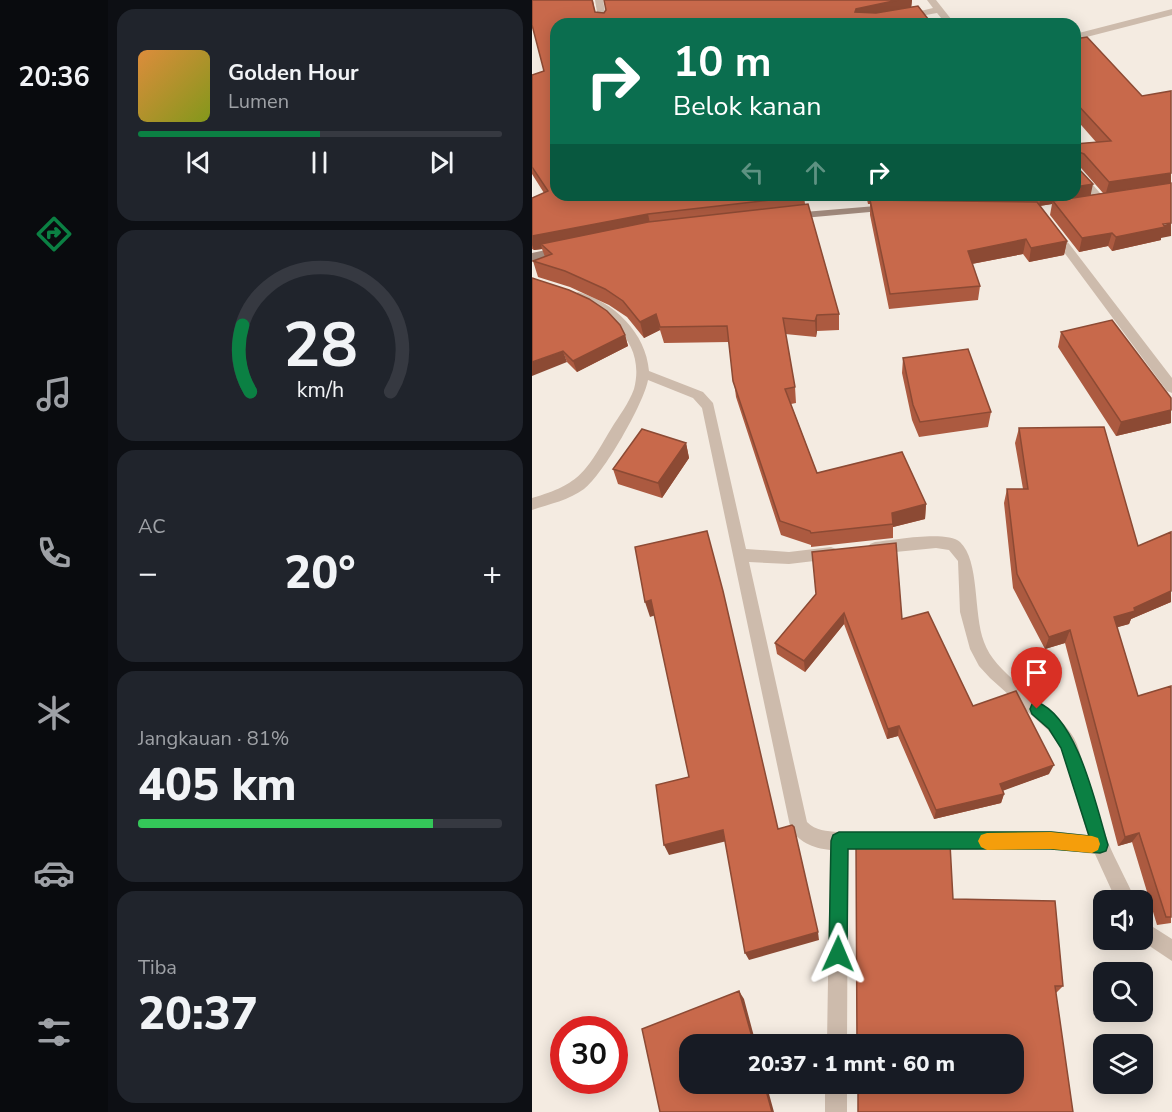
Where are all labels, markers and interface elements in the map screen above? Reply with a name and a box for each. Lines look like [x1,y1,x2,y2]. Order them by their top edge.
text: 10 m [673,34,772,91]
icon: right [574,42,652,120]
text: Golden Hour [228,58,359,88]
text: 20:36 [18,59,90,96]
text: Lumen [228,88,289,115]
text: Belok kanan [673,88,822,125]
icon: previous [182,146,215,179]
icon: pause [303,146,336,179]
icon: next [425,146,458,179]
icon: left [736,156,769,189]
icon: ahead [799,156,832,189]
icon: right [862,156,895,189]
icon: directions [33,213,75,255]
text: 28 [283,304,357,389]
icon: music [33,373,75,415]
text: km/h [296,376,344,406]
text: AC [138,513,166,540]
icon: phone [33,532,75,574]
text: 20° [284,543,356,604]
text: − [138,551,158,596]
text: + [482,551,502,596]
pin [1011,647,1062,709]
icon: arrive [1020,656,1053,689]
icon: climate [33,692,75,734]
text: Jangkauan · 81% [138,725,289,752]
text: 405 km [138,755,297,816]
icon: car [33,852,75,894]
map controls [1093,890,1153,1094]
button: sound [1093,890,1153,950]
position arrow [806,922,870,986]
text: Tiba [138,954,177,981]
button: search [1093,962,1153,1022]
text: 20:37 [138,984,258,1045]
icon: filters [33,1011,75,1053]
speed limit sign: 30 [550,1016,628,1094]
button: layers [1093,1034,1153,1094]
text: 20:37 · 1 mnt · 60 m [748,1049,955,1079]

